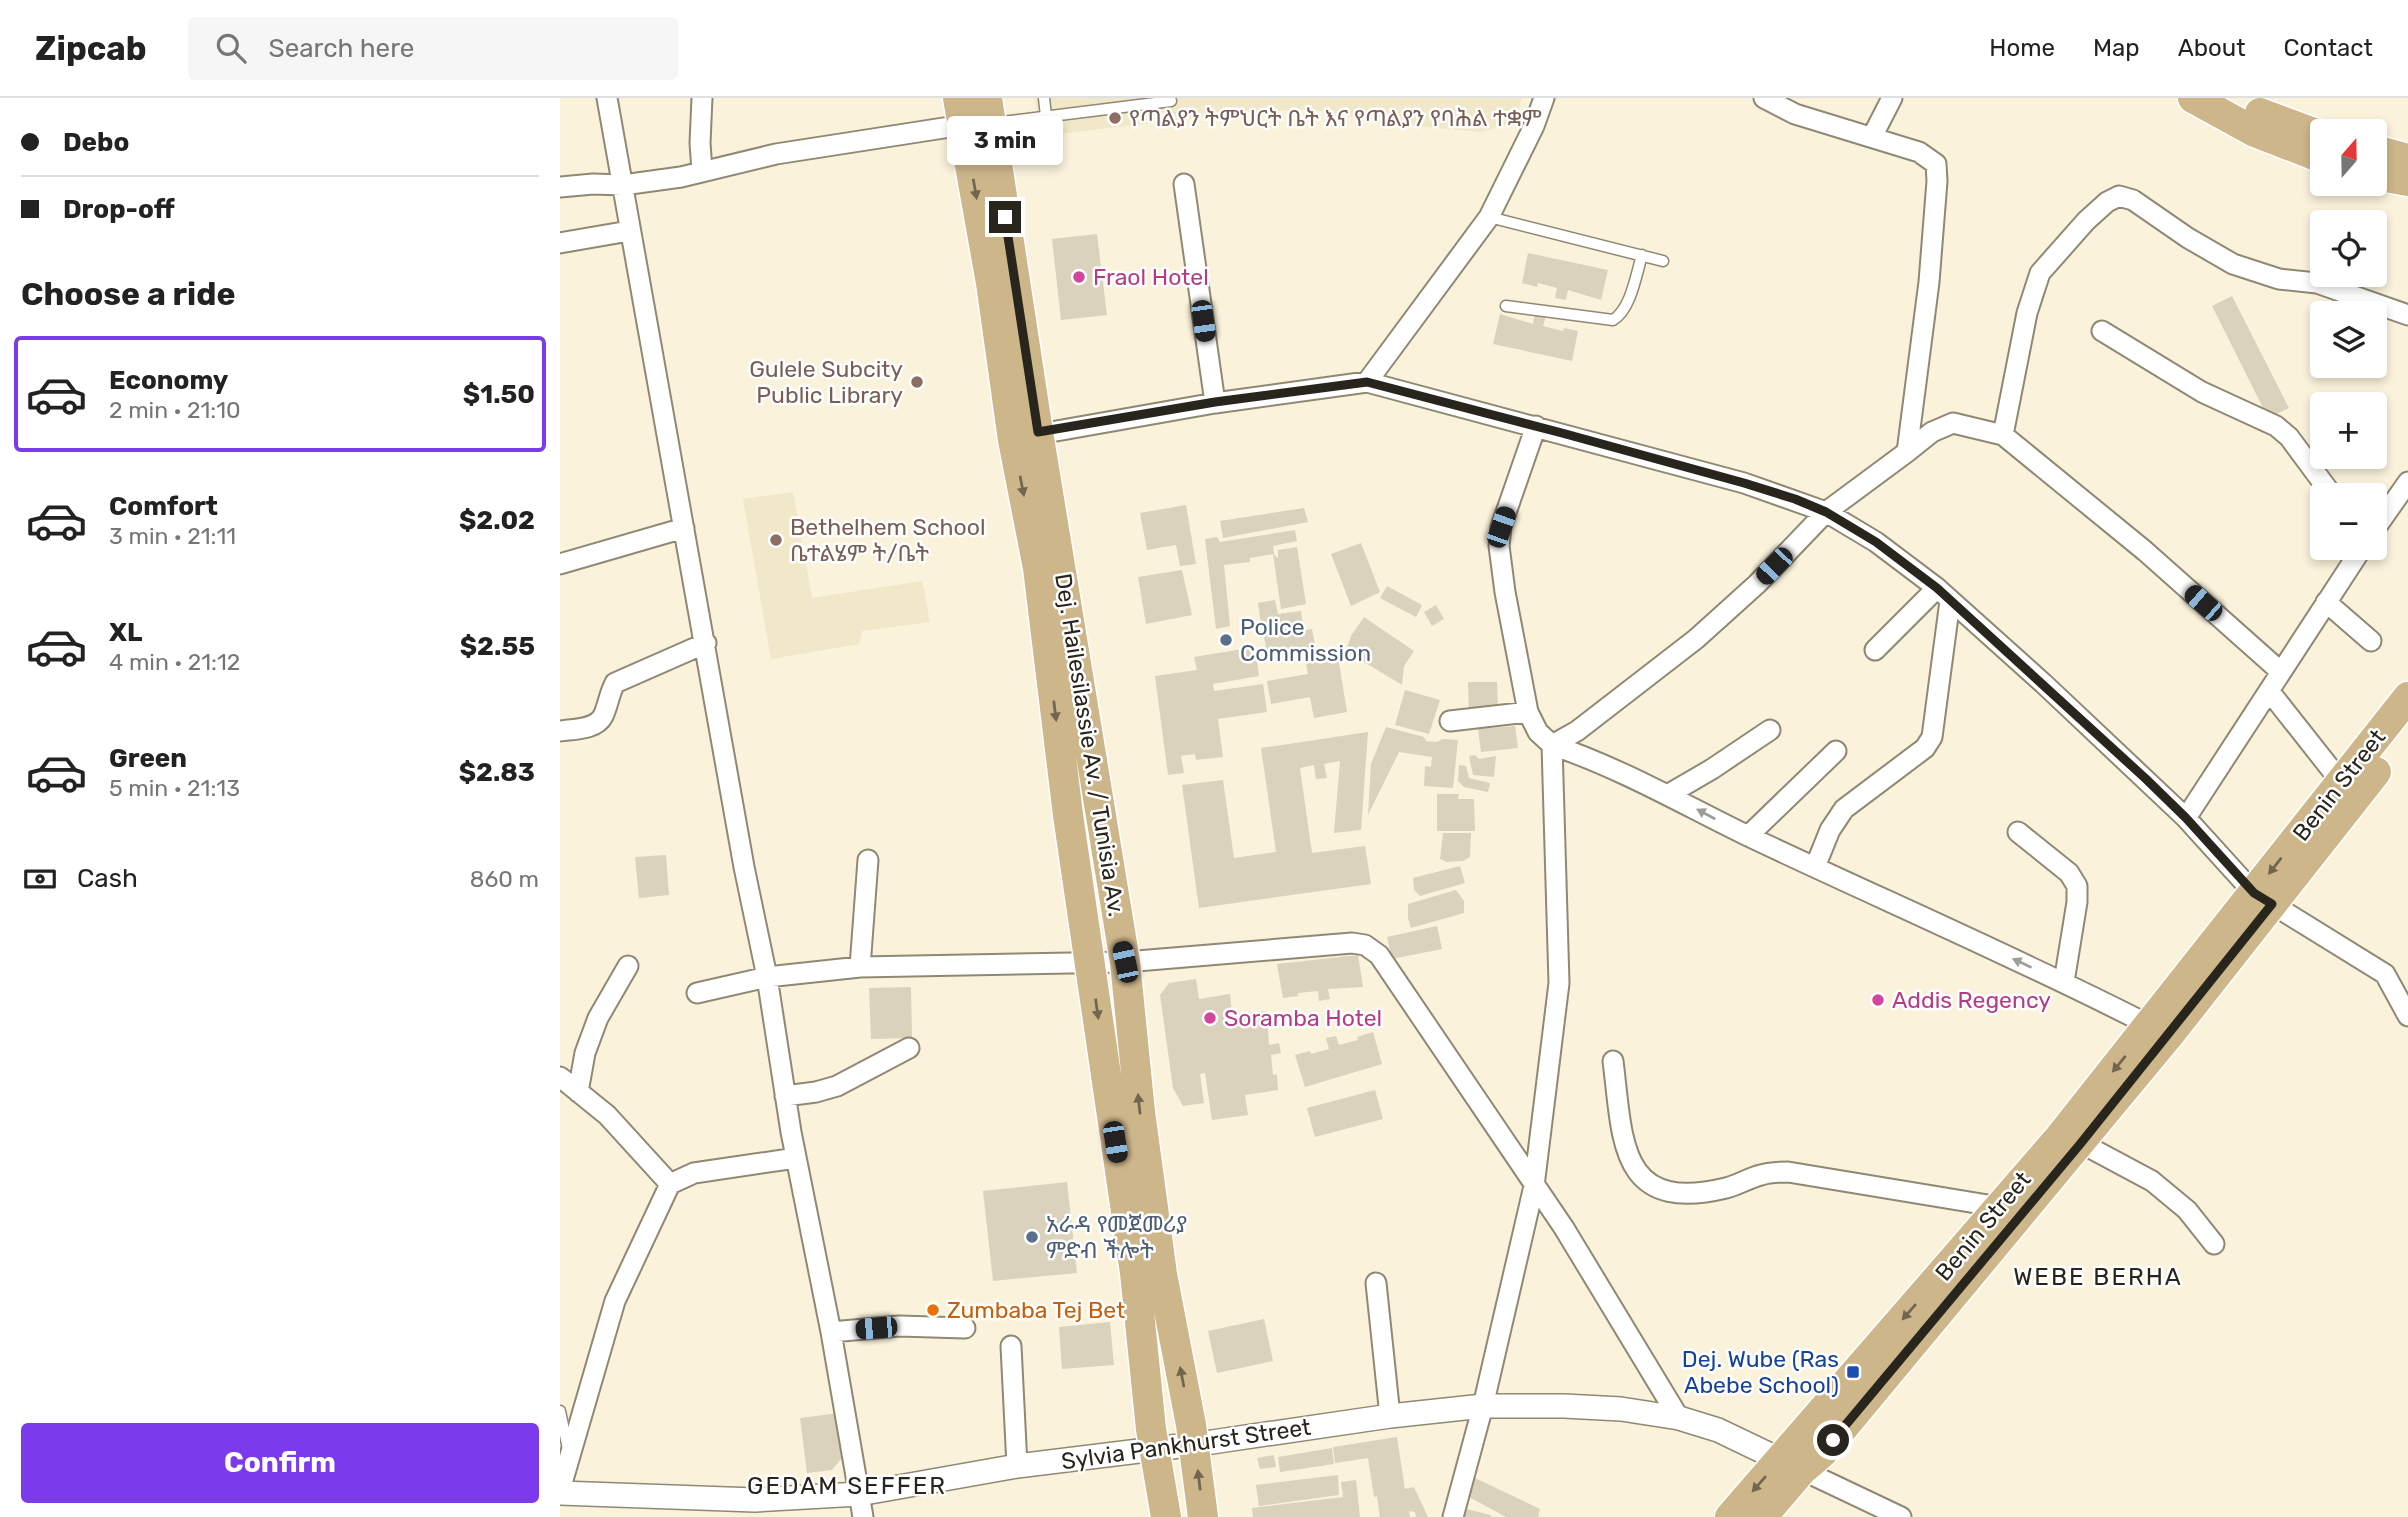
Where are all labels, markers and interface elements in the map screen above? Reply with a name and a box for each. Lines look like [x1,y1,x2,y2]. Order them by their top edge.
search box [188,17,678,80]
text: Zipcab [35,29,146,68]
icon: search [212,29,250,67]
text: Search here [268,33,414,64]
text: Home [1989,34,2055,62]
text: Map [2093,34,2140,62]
text: About [2178,34,2246,62]
text: Contact [2284,34,2373,62]
place label: የጣልያን ትምህርት ቤት እና የጣልያን የባሕል ተቋም [1129,104,1542,132]
marker: የጣልያን ትምህርት ቤት እና የጣልያን የባሕል ተቋም [1107,110,1123,126]
callout: 3 min [947,116,1063,164]
north arrow [2310,119,2387,196]
map controls [2310,119,2387,560]
text: 3 min [974,126,1036,154]
text: Debo [63,127,129,158]
one-way arrow [970,178,981,200]
text: Drop-off [63,194,175,225]
route end [989,201,1021,233]
button: locate [2310,210,2387,287]
place label: Fraol Hotel [1093,263,1209,291]
marker: Fraol Hotel [1071,269,1087,285]
text: Choose a ride [21,275,235,313]
car [1190,299,1217,343]
button: layers [2310,301,2387,378]
place label: Gulele Subcity Public Library [749,355,903,409]
icon: car [25,363,88,426]
text: Economy [109,365,228,396]
marker: Gulele Subcity Public Library [909,374,925,390]
text: $1.50 [463,379,535,410]
button: + [2310,392,2387,469]
text: 2 min · 21:10 [109,396,241,424]
one-way arrow [1017,475,1028,497]
button: − [2310,483,2387,560]
icon: car [25,489,88,552]
text: Comfort [109,491,218,522]
car [1485,504,1518,550]
text: $2.02 [459,505,535,536]
place label: Bethelhem School ቤተልሄም ት/ቤት [790,513,986,567]
text: 3 min · 21:11 [109,522,236,550]
marker: Bethelhem School ቤተልሄም ት/ቤት [768,532,784,548]
car [1752,544,1797,588]
street label: Dej. Hailesilassie Av. / Tunisia Av. [1049,571,1131,919]
car [2181,581,2226,625]
place label: Police Commission [1240,613,1371,667]
icon: car [25,615,88,678]
text: XL [109,617,142,648]
text: $2.55 [460,631,535,662]
marker: Police Commission [1218,632,1234,648]
text: 4 min · 21:12 [109,648,240,676]
one-way arrow [1050,700,1061,722]
street label: Benin Street [2287,724,2391,846]
icon: car [25,741,88,804]
text: Green [109,743,187,774]
text: $2.83 [459,757,535,788]
text: 5 min · 21:13 [109,774,240,802]
one-way arrow [1696,808,1716,819]
one-way arrow [2268,857,2283,875]
icon: cash [21,860,59,898]
text: Cash [77,863,138,894]
text: 860 m [470,865,539,893]
car [1111,939,1140,985]
one-way arrow [2012,957,2033,968]
place label: Addis Regency [1892,986,2051,1014]
marker: Addis Regency [1870,992,1886,1008]
one-way arrow [1092,999,1103,1021]
place label: Soramba Hotel [1224,1004,1382,1032]
marker: Soramba Hotel [1202,1010,1218,1026]
one-way arrow [2111,1054,2126,1072]
one-way arrow [1133,1093,1144,1115]
car [1102,1120,1129,1164]
street label: Benin Street [1929,1166,2037,1286]
place label: አራዳ የመጀመሪያ ምድብ ችሎት [1046,1210,1187,1264]
marker: አራዳ የመጀመሪያ ምድብ ችሎት [1024,1229,1040,1245]
district label: WEBE BERHA [2013,1263,2183,1291]
place label: Zumbaba Tej Bet [947,1296,1125,1324]
marker: Zumbaba Tej Bet [925,1302,941,1318]
one-way arrow [1902,1304,1917,1321]
car [855,1316,898,1340]
place label: Dej. Wube (Ras Abebe School) [1682,1345,1839,1399]
marker: Dej. Wube (Ras Abebe School) [1845,1364,1861,1380]
one-way arrow [1176,1366,1187,1388]
street label: Sylvia Pankhurst Street [1059,1413,1313,1475]
button: Confirm [21,1423,539,1503]
route start [1817,1424,1849,1456]
one-way arrow [1193,1469,1204,1491]
district label: GEDAM SEFFER [747,1472,947,1500]
one-way arrow [1751,1475,1767,1493]

